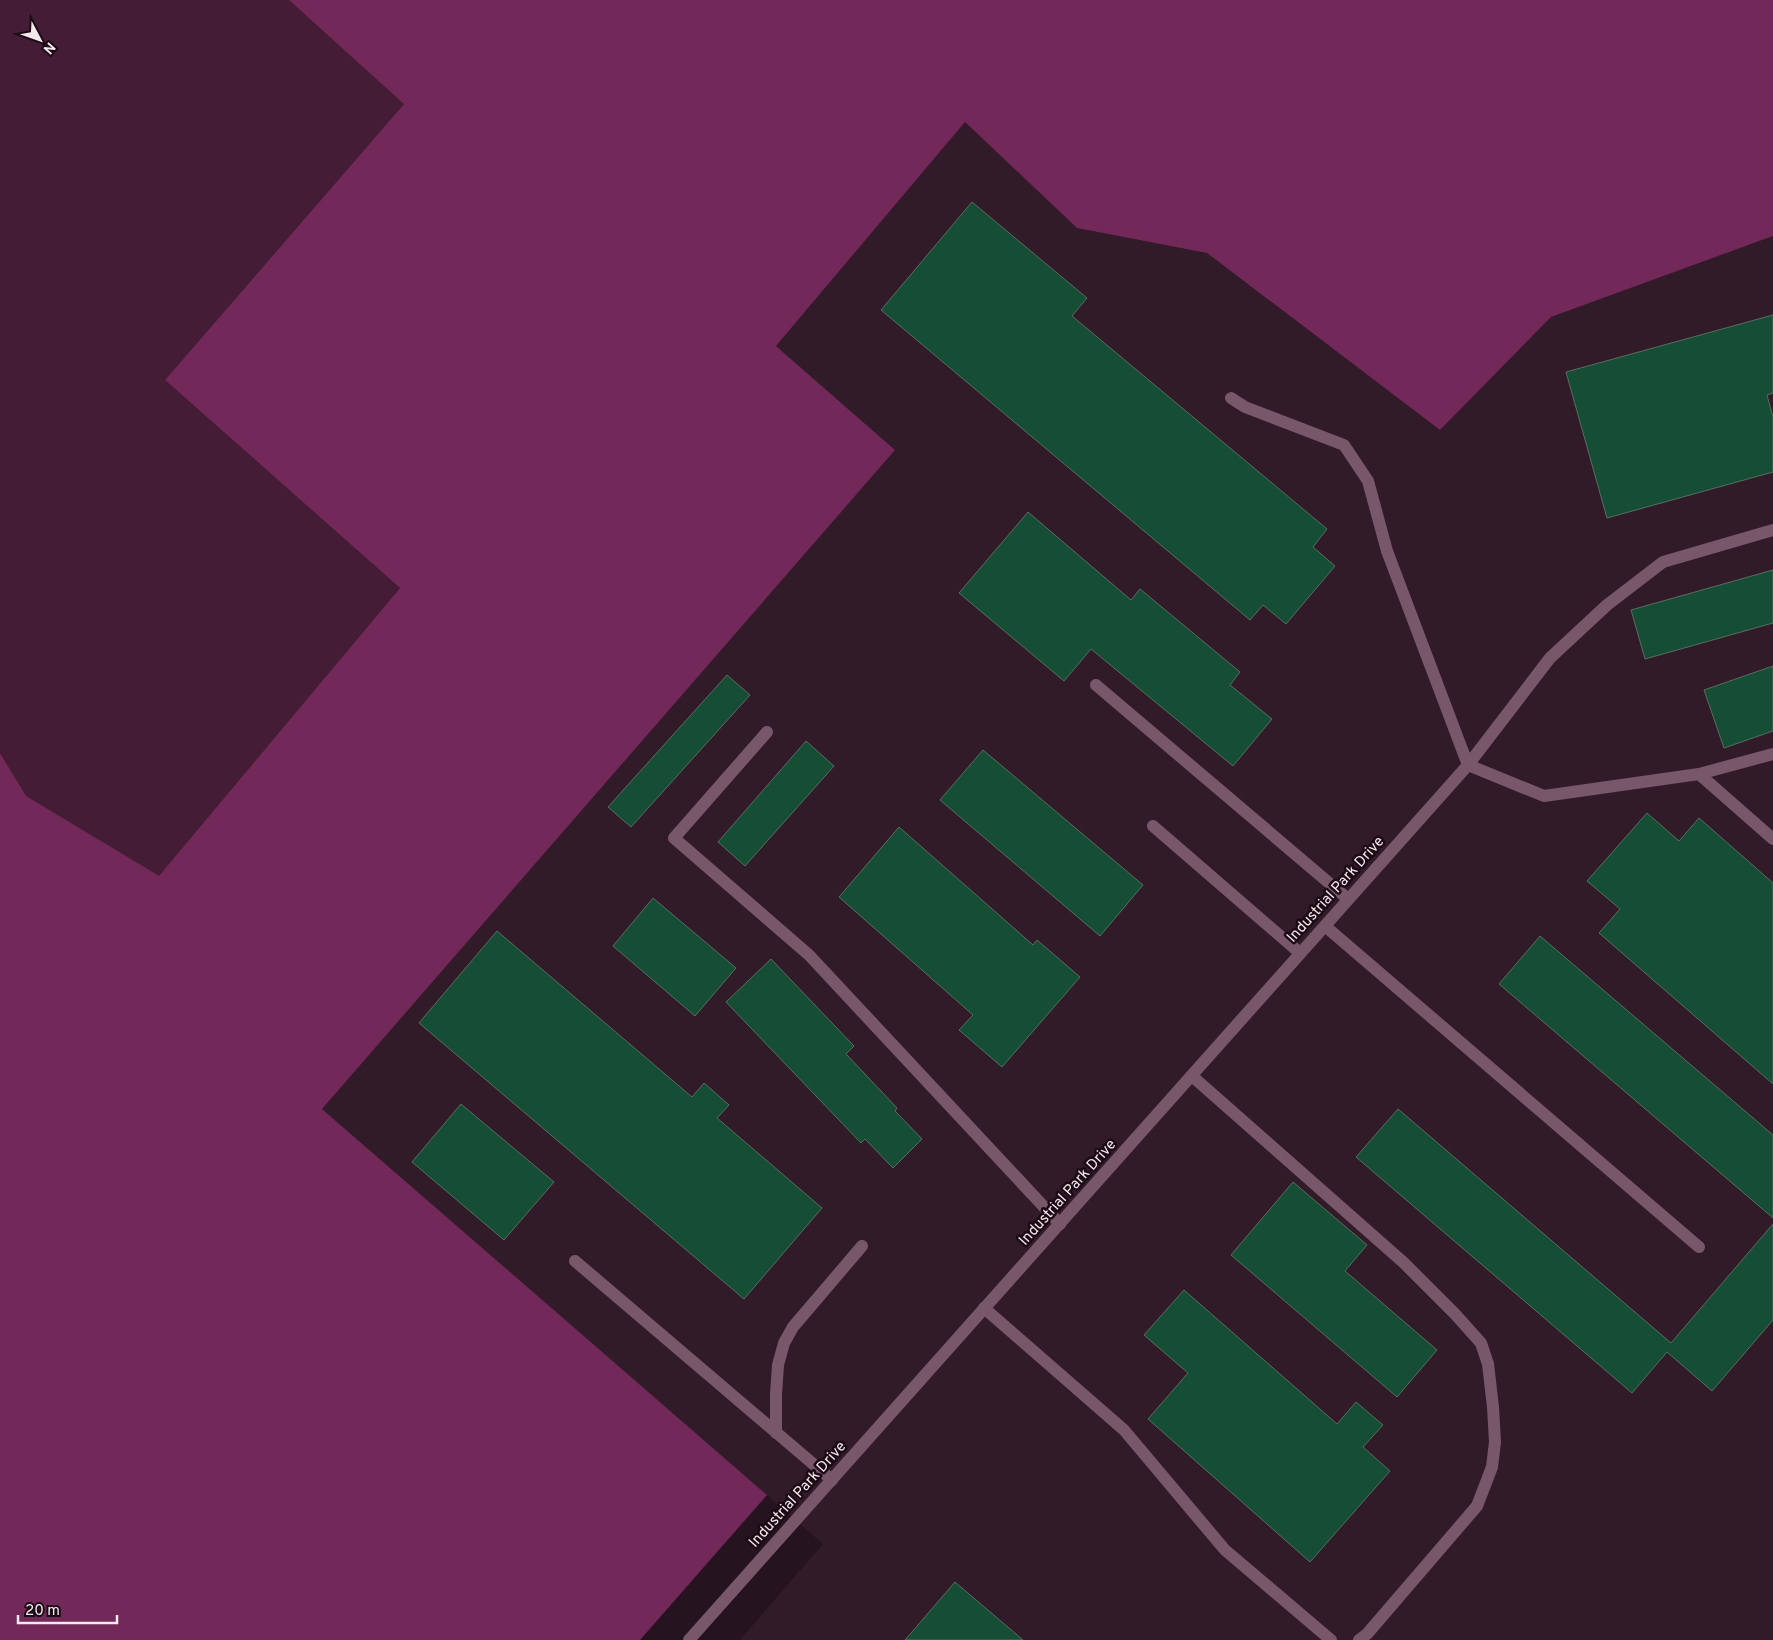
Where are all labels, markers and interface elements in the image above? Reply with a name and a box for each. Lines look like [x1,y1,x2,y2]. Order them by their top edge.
north arrow [15,15,65,65]
text: N [39,38,58,57]
street label: Industrial Park Drive [1283,833,1389,947]
street label: Industrial Park Drive [1015,1136,1121,1250]
street label: Industrial Park Drive [745,1438,851,1552]
scale bar [18,1592,116,1624]
text: 20 m [25,1602,60,1621]

